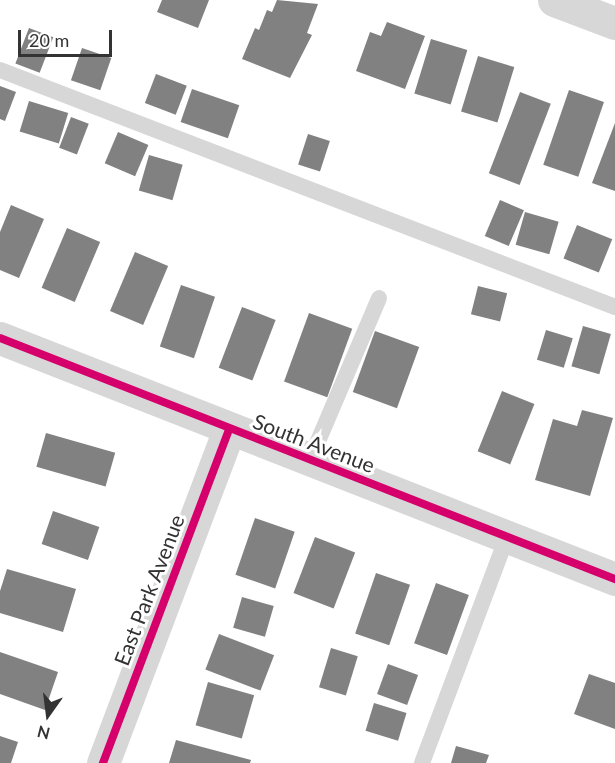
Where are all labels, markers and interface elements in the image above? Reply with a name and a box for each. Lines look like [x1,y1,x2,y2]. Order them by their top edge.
scale bar [21,18,116,56]
text: 20 m [29,29,69,51]
street label: South Avenue [249,408,379,478]
street label: East Park Avenue [109,511,189,669]
north arrow [18,685,78,745]
text: N [35,722,52,744]

